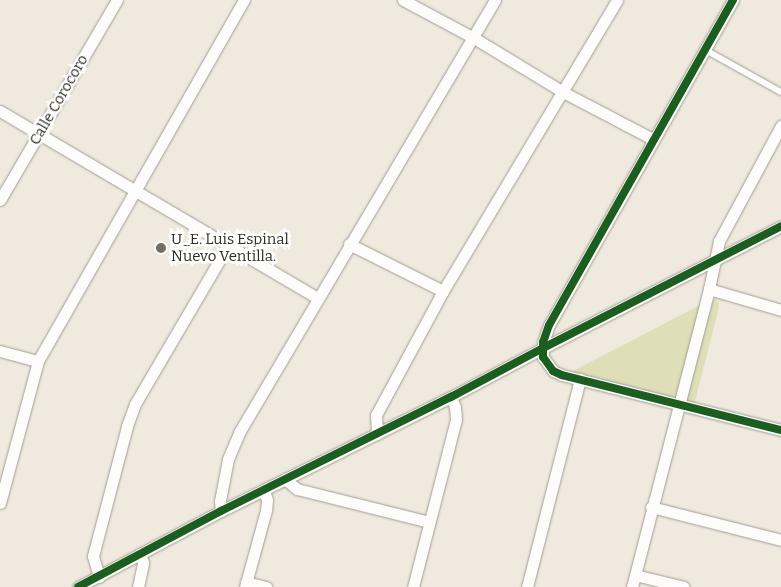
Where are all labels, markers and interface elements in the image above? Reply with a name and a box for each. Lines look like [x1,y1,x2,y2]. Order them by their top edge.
street label: Calle Corocoro [26,52,92,148]
place label: U_E. Luis Espinal Nuevo Ventilla. [171,230,289,265]
marker: U_E. Luis Espinal Nuevo Ventilla. [155,242,167,254]

